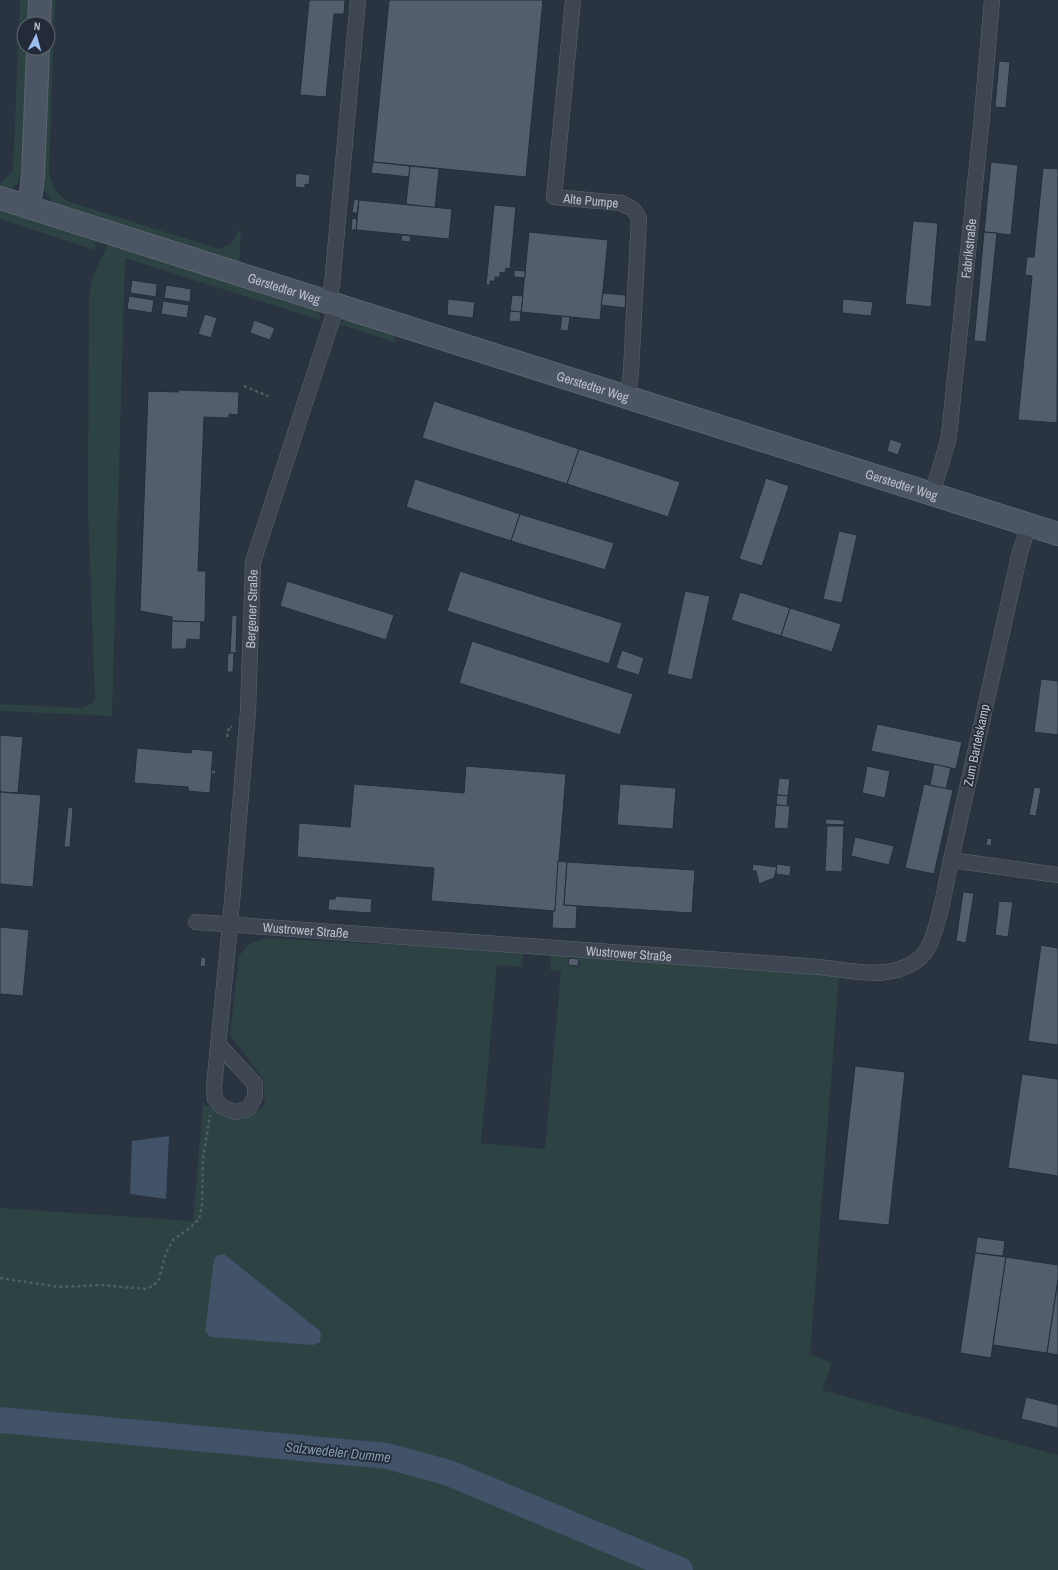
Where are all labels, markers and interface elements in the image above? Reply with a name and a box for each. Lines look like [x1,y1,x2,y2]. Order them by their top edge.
north arrow [16,16,56,56]
text: N [33,19,41,33]
street label: Alte Pumpe [562,190,619,212]
street label: Fabrikstraße [957,218,980,279]
street label: Gerstedter Weg [245,269,322,308]
street label: Gerstedter Weg [554,367,631,406]
street label: Gerstedter Weg [863,465,940,504]
street label: Bergener Straße [242,569,262,649]
street label: Zum Bartelskamp [959,702,994,788]
street label: Wustrower Straße [262,919,349,942]
street label: Wustrower Straße [585,942,672,965]
water label: Salzwedeler Dumme [284,1438,392,1466]

